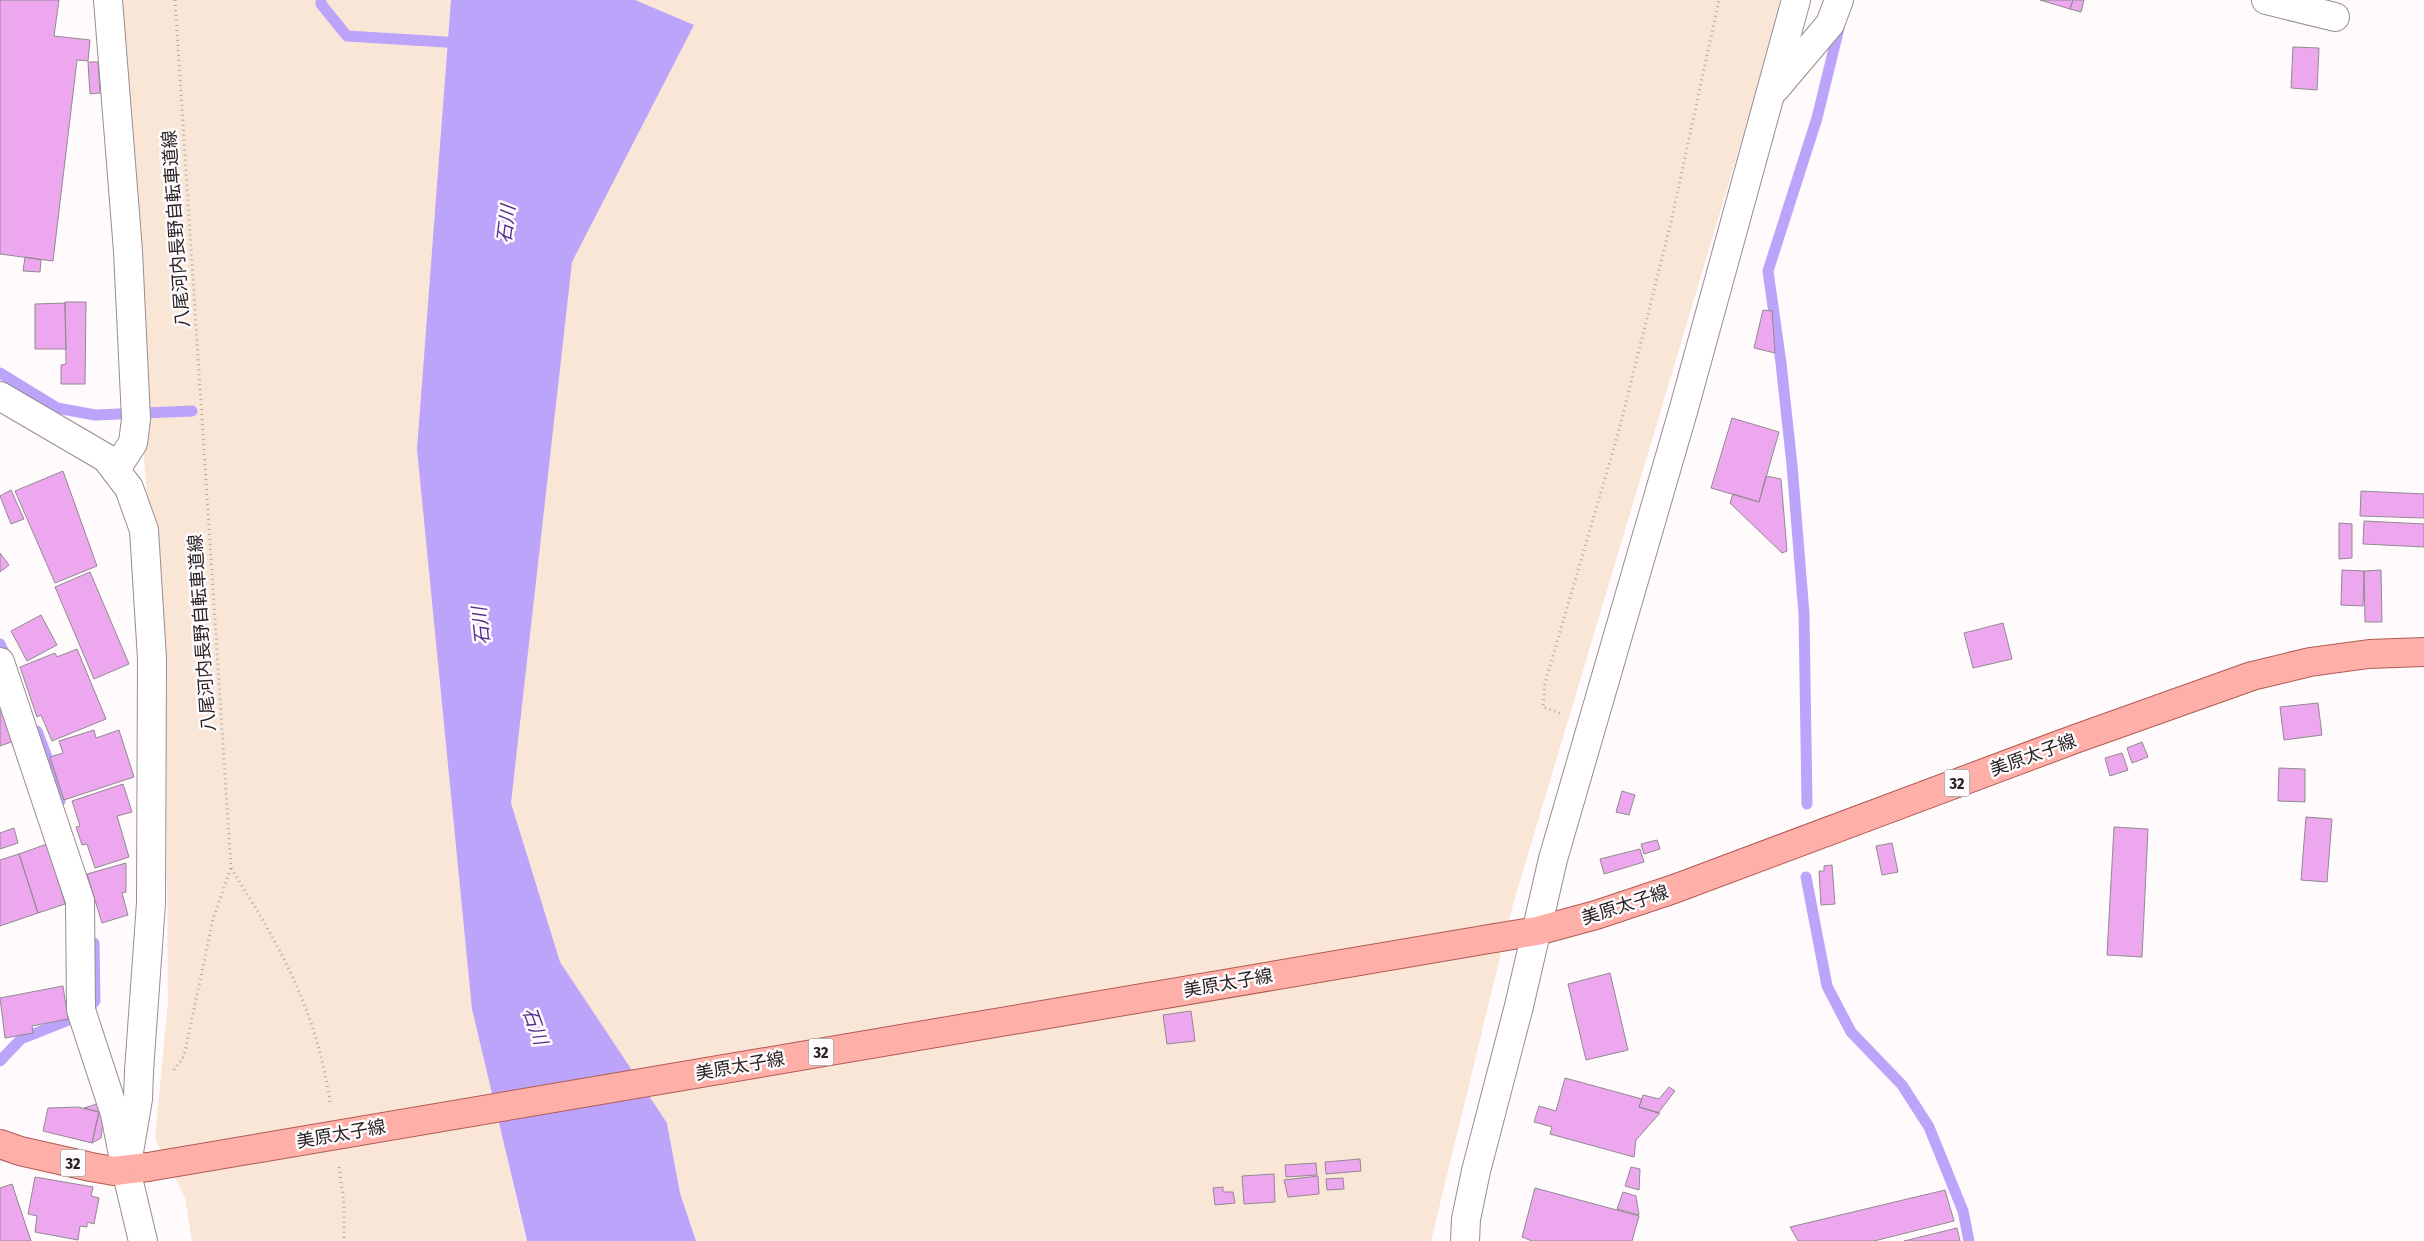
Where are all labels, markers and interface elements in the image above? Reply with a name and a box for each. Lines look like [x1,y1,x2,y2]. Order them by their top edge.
street label: 八尾河内長野自転車道線 [158,129,194,329]
water label: 石川 [492,202,520,244]
street label: 八尾河内長野自転車道線 [184,533,220,733]
water label: 石川 [467,604,494,646]
street label: 美原太子線 [1987,729,2079,781]
road number: 32 [1944,770,1970,796]
street label: 美原太子線 [1579,881,1671,929]
street label: 美原太子線 [1182,964,1274,1002]
water label: 石川 [518,1004,553,1050]
road number: 32 [808,1038,834,1066]
street label: 美原太子線 [694,1047,786,1085]
street label: 美原太子線 [295,1115,387,1153]
road number: 32 [60,1150,86,1176]

